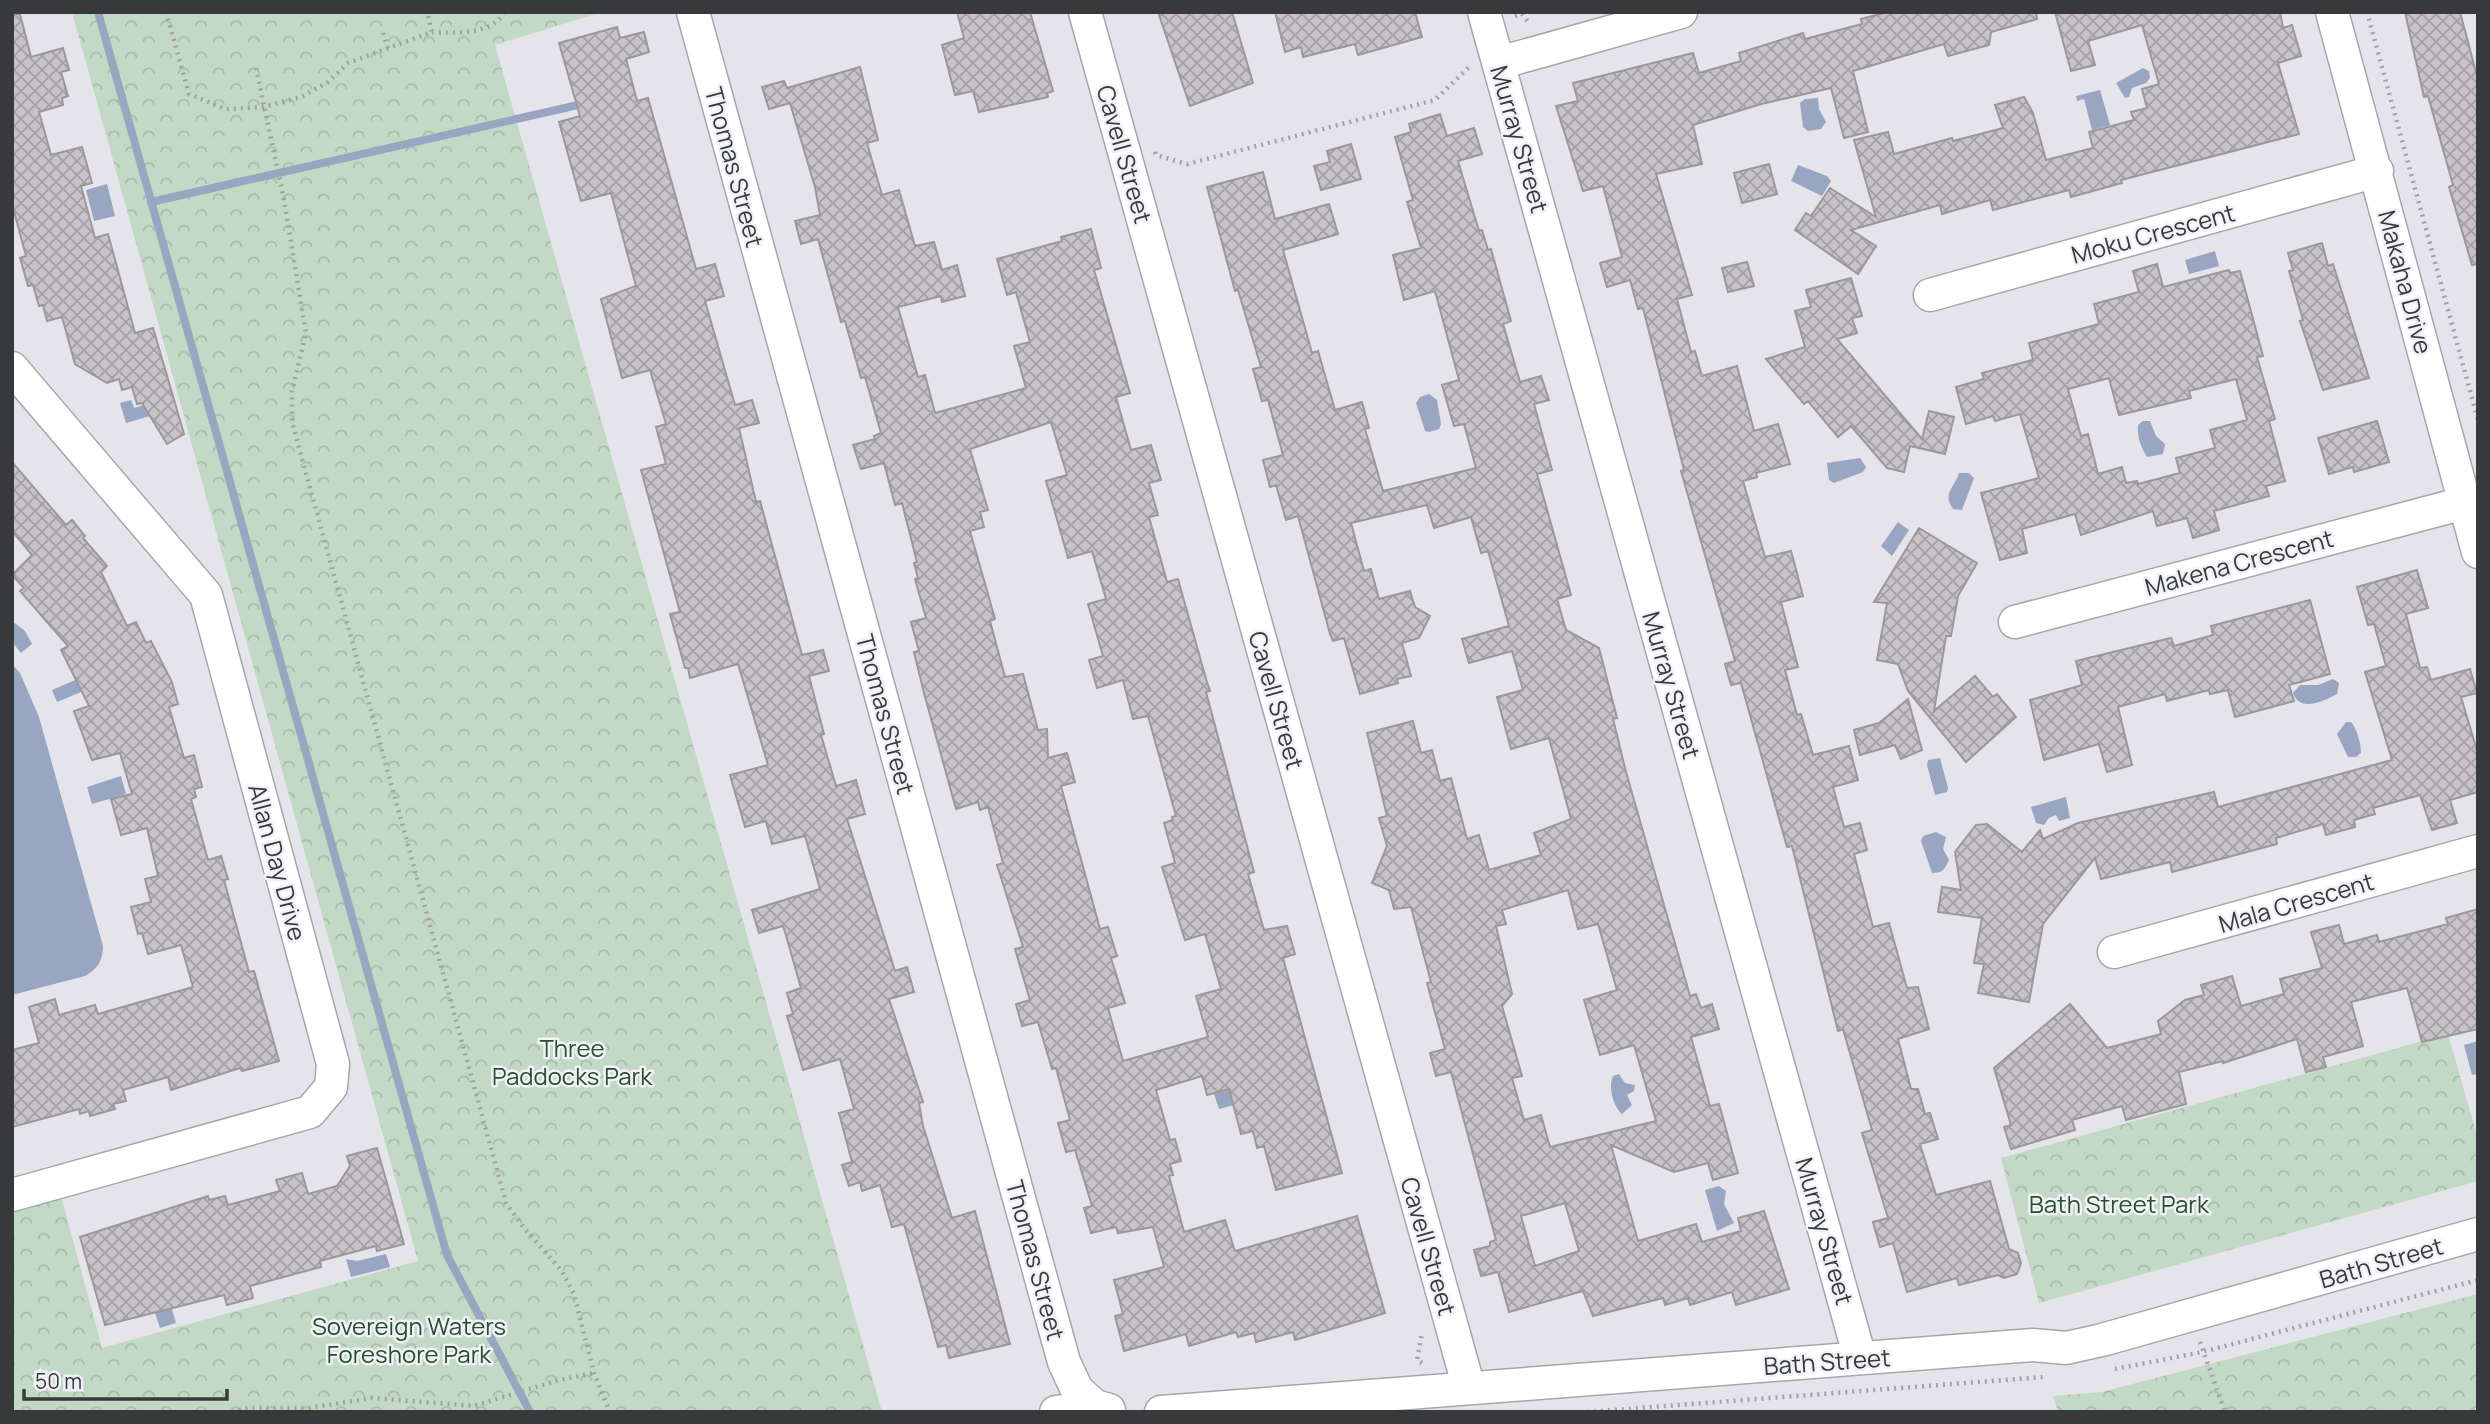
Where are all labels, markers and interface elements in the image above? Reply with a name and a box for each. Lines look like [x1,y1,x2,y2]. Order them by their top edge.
street label: Murray Street [1483,61,1557,217]
street label: Cavell Street [1090,81,1160,227]
street label: Thomas Street [698,83,772,251]
street label: Moku Crescent [2068,195,2238,271]
street label: Makaha Drive [2371,207,2441,357]
street label: Makena Crescent [2141,521,2337,603]
street label: Murray Street [1635,607,1709,763]
street label: Cavell Street [1242,627,1312,773]
street label: Thomas Street [849,630,923,798]
street label: Allan Day Drive [241,780,315,944]
street label: Mala Crescent [2215,864,2377,940]
park label: Three Paddocks Park [492,1031,653,1092]
street label: Murray Street [1788,1153,1862,1309]
street label: Cavell Street [1394,1173,1464,1319]
street label: Thomas Street [999,1176,1073,1344]
park label: Bath Street Park [2029,1187,2210,1220]
street label: Bath Street [2315,1229,2447,1295]
park label: Sovereign Waters Foreshore Park [312,1309,506,1370]
street label: Bath Street [1762,1340,1892,1382]
scale bar [24,1358,228,1402]
text: 50 m [35,1367,82,1395]

